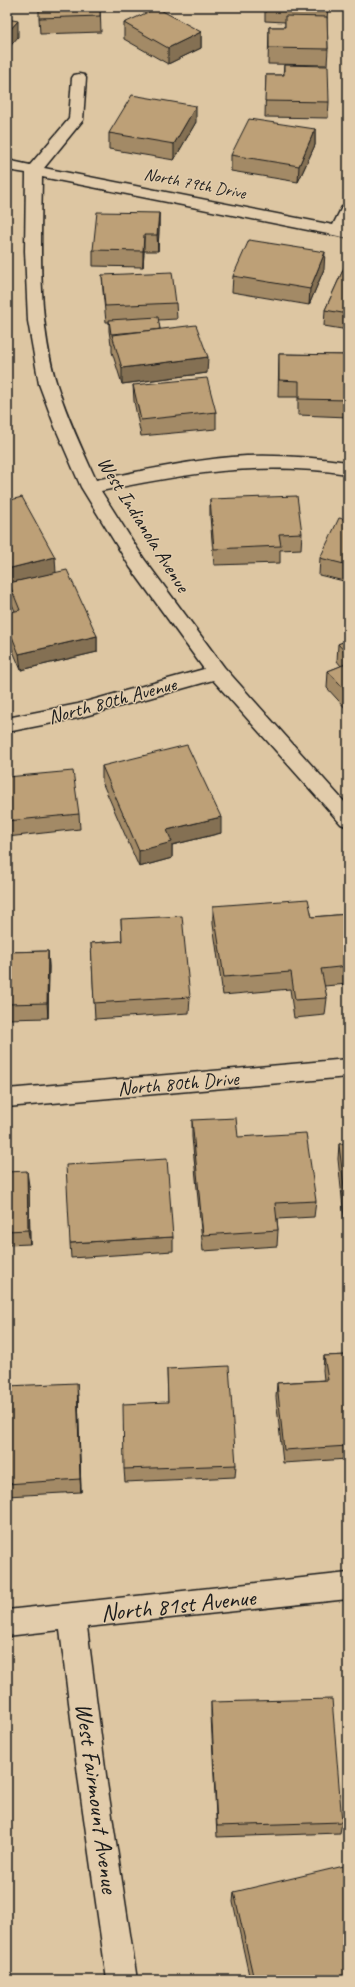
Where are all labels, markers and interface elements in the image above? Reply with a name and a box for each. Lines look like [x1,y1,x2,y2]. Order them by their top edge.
street label: North 79th Drive [142,163,249,204]
street label: West Indianola Avenue [92,452,196,598]
street label: North 80th Avenue [45,671,180,730]
street label: North 80th Drive [117,1066,241,1101]
street label: North 81st Avenue [99,1582,259,1628]
street label: West Fairmount Avenue [69,1701,125,1897]

